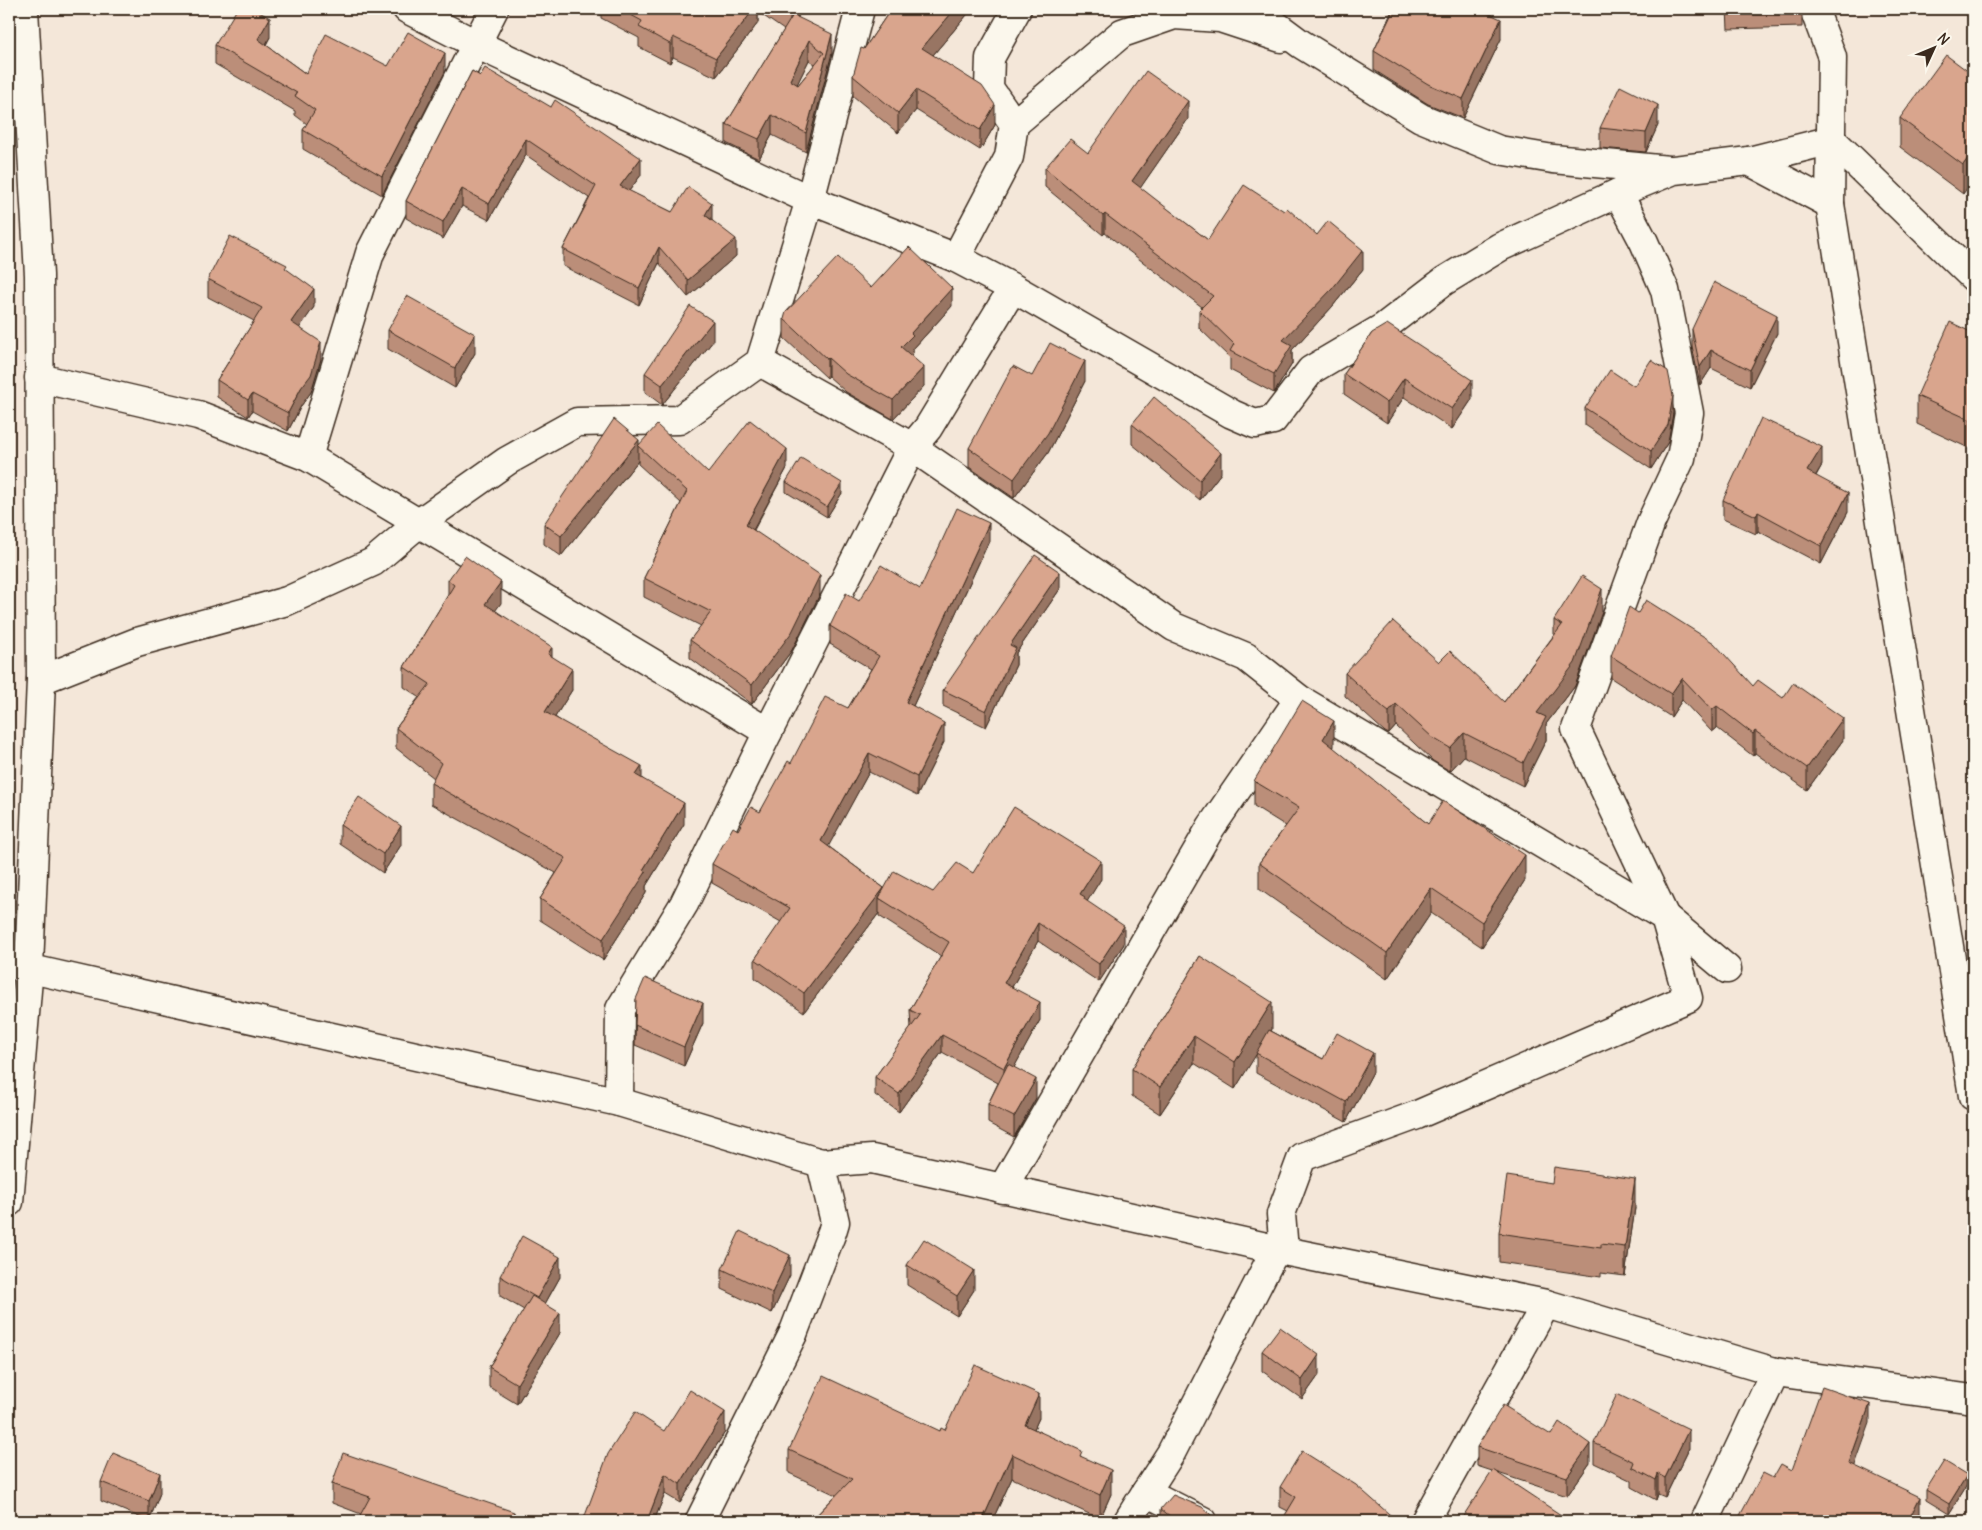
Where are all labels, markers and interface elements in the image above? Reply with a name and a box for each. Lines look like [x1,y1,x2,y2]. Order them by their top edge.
north arrow [1910,22,1960,72]
text: N [1934,29,1953,49]

